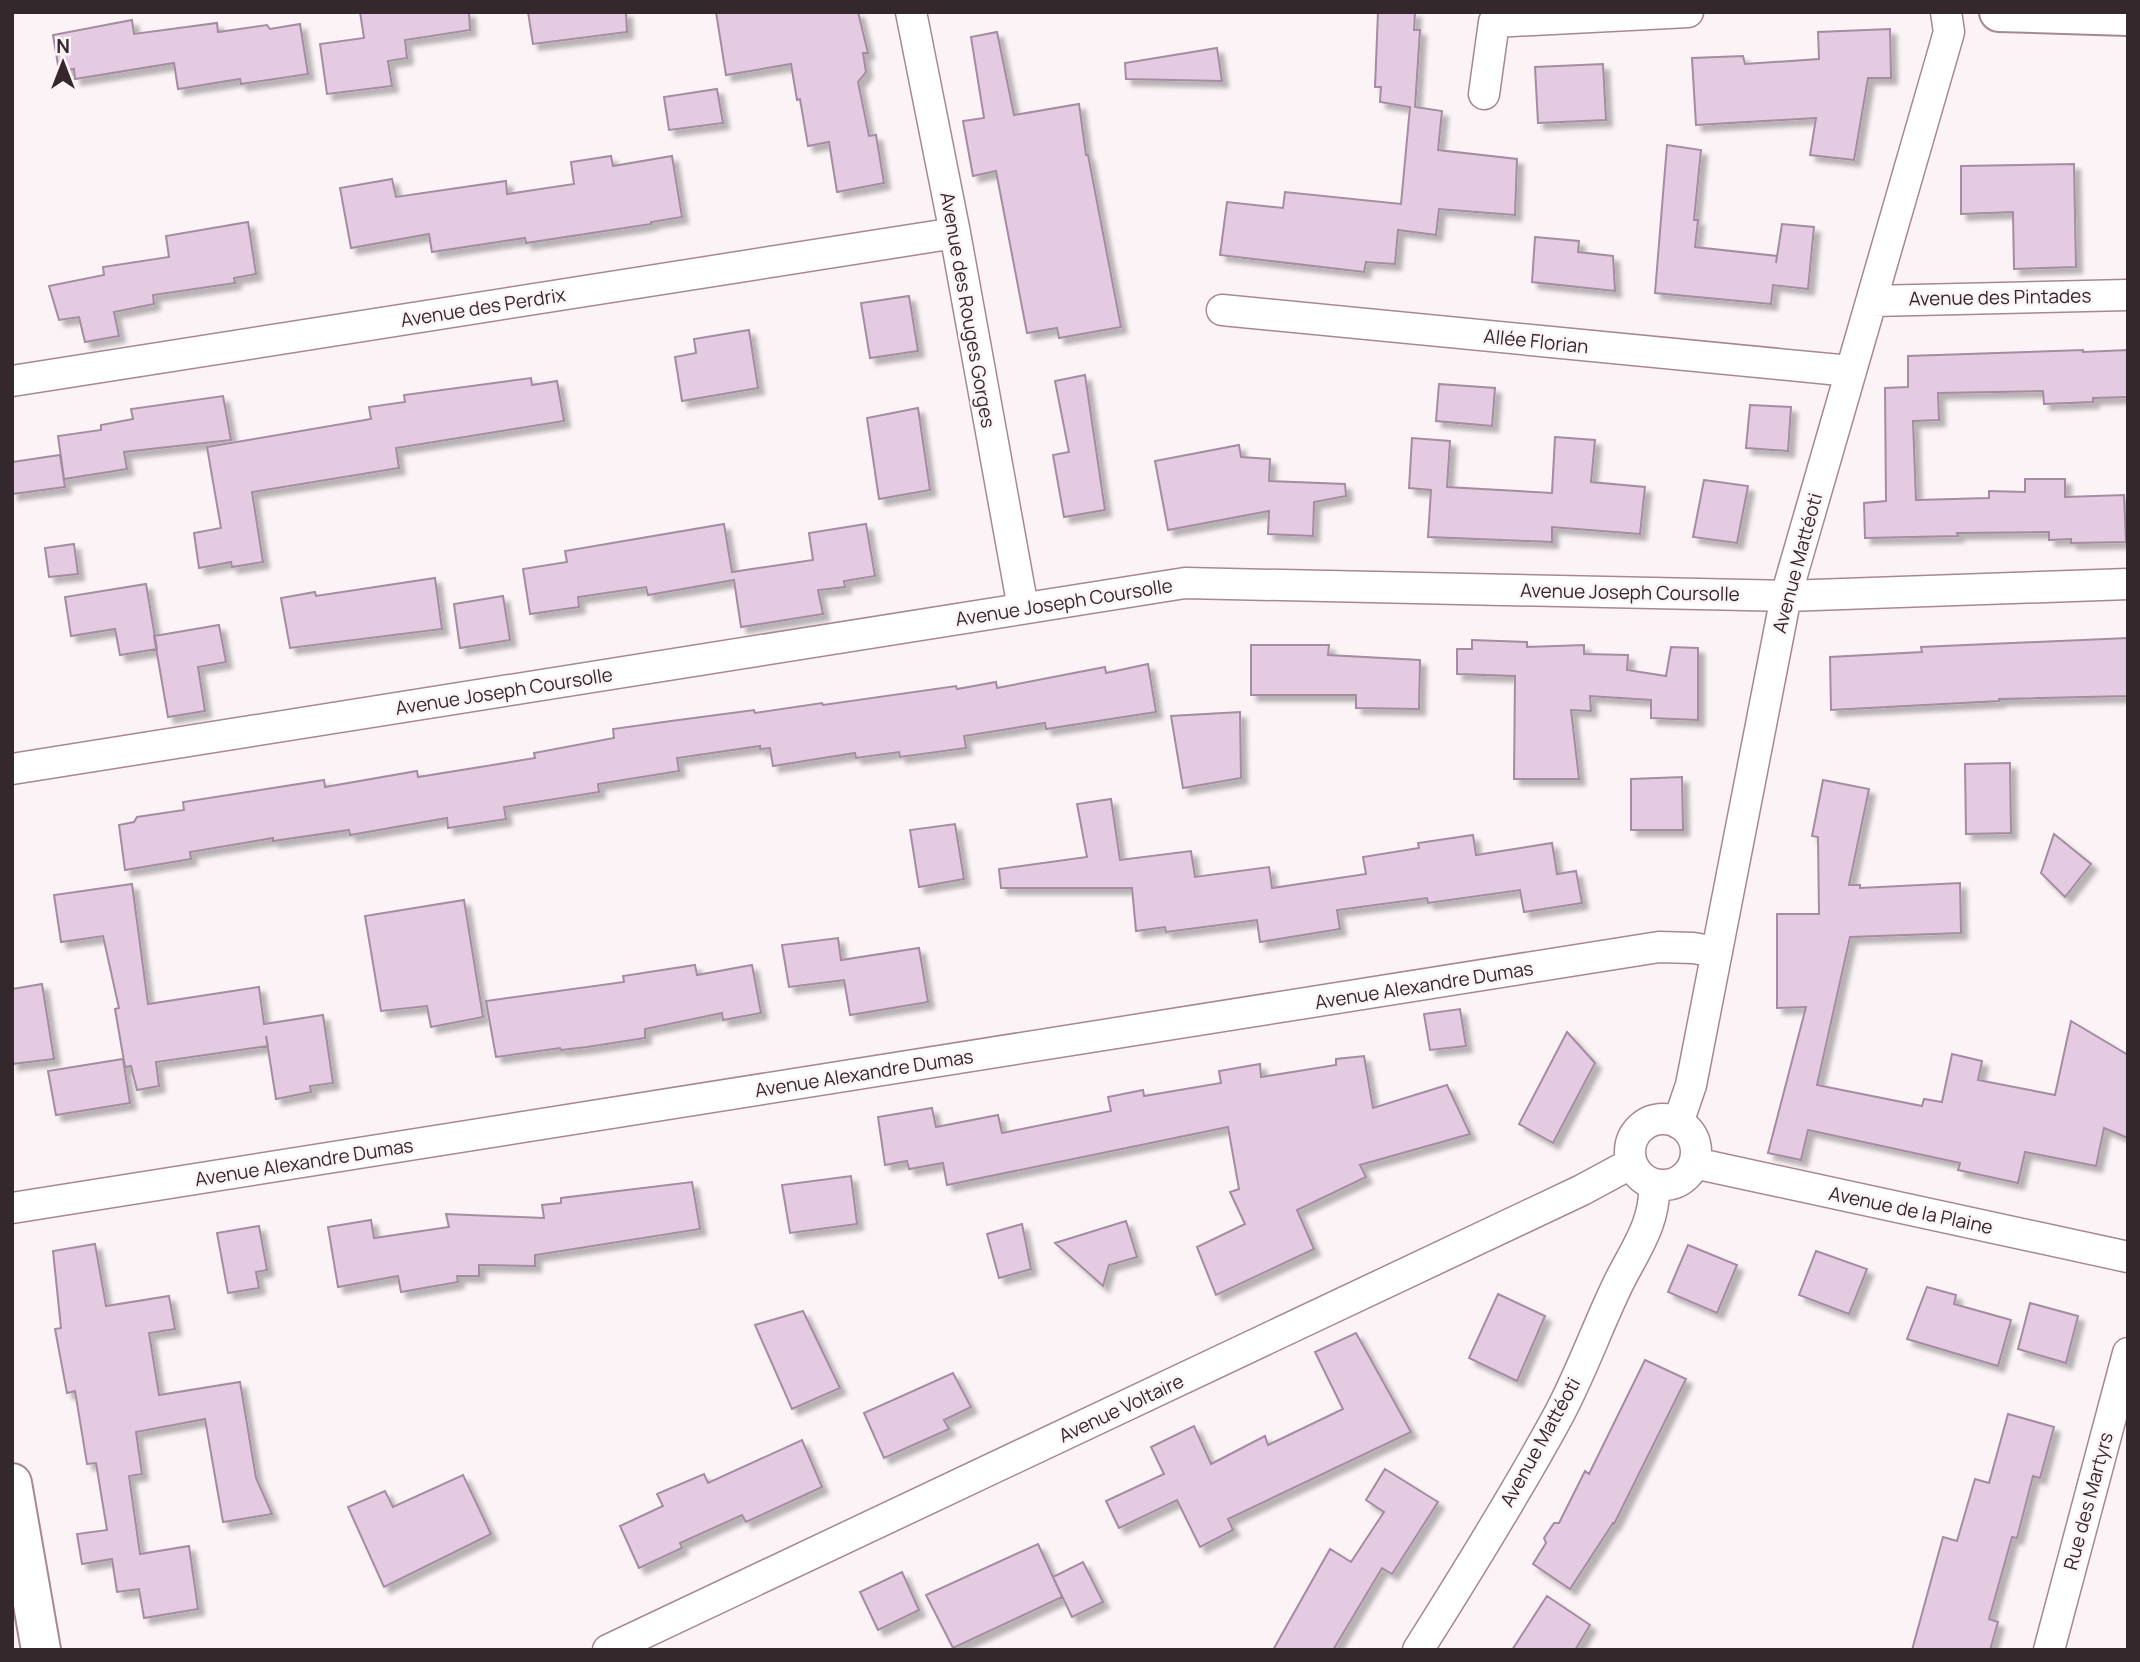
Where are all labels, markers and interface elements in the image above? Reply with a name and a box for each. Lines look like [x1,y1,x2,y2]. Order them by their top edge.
north arrow [28,28,98,98]
text: N [56,33,70,59]
street label: Avenue des Rouges Gorges [934,190,1002,430]
street label: Avenue des Perdrix [399,281,567,333]
street label: Avenue des Pintades [1908,282,2092,312]
street label: Allée Florian [1482,323,1590,359]
street label: Avenue Mattéoti [1766,490,1828,636]
street label: Avenue Joseph Coursolle [953,572,1175,632]
street label: Avenue Joseph Coursolle [1520,577,1740,607]
street label: Avenue Joseph Coursolle [393,661,615,721]
street label: Avenue Alexandre Dumas [1313,955,1535,1015]
street label: Avenue Alexandre Dumas [753,1043,975,1103]
street label: Avenue Alexandre Dumas [193,1132,415,1192]
street label: Avenue de la Plaine [1827,1180,1995,1240]
street label: Avenue Voltaire [1054,1368,1188,1448]
street label: Avenue Mattéoti [1494,1373,1586,1511]
street label: Rue des Martyrs [2057,1429,2119,1573]

